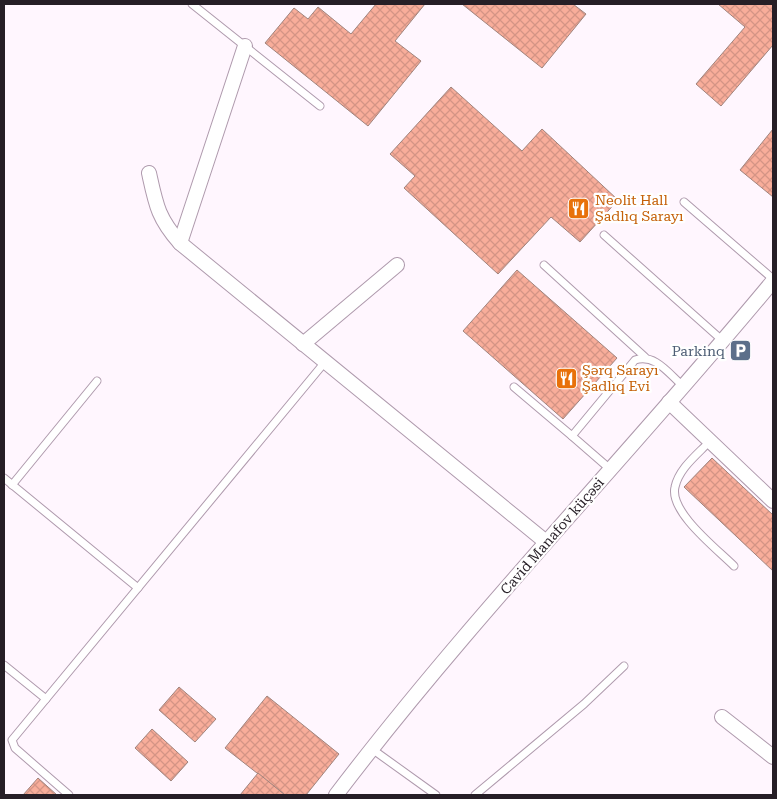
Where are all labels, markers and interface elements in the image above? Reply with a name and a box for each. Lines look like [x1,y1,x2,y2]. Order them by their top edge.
place label: Neolit Hall Şadlıq Sarayı [595,192,684,224]
restaurant icon: Neolit Hall Şadlıq Sarayı [567,196,591,220]
parking icon: Parkinq [729,339,753,363]
place label: Parkinq [672,343,725,359]
place label: Şərq Sarayı Şadlıq Evi [582,362,659,394]
restaurant icon: Şərq Sarayı Şadlıq Evi [554,366,578,390]
street label: Cavid Manafov küçəsi [497,474,607,598]

